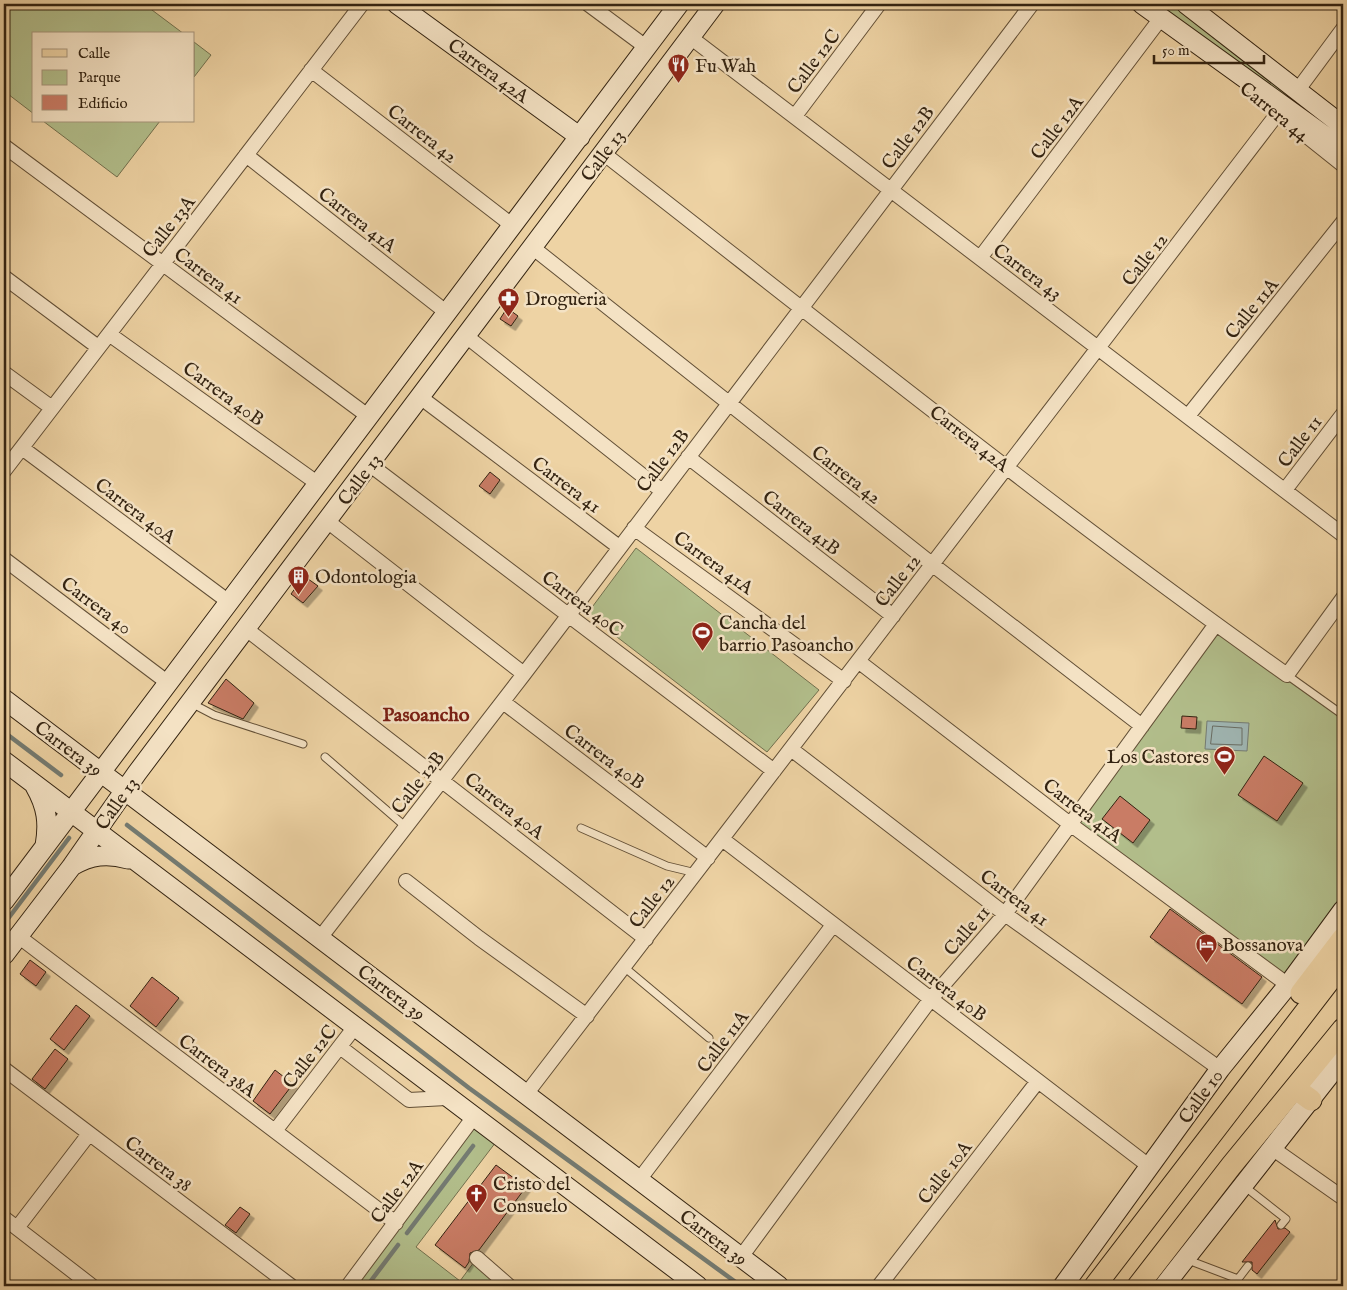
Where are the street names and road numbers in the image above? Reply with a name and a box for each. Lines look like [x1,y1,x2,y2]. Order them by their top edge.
street label: Calle 12C [783,25,847,99]
street label: Carrera 42A [442,34,534,110]
street label: Carrera 44 [1234,77,1314,148]
street label: Calle 12A [1026,91,1090,165]
street label: Carrera 42 [382,100,462,169]
street label: Calle 12B [877,102,940,175]
street label: Calle 13 [576,125,631,187]
street label: Carrera 41A [313,182,402,259]
street label: Calle 13A [138,191,202,263]
street label: Calle 12 [1117,229,1174,292]
street label: Carrera 43 [988,239,1066,306]
street label: Carrera 41 [169,243,247,310]
street label: Calle 11A [1221,273,1285,345]
street label: Carrera 40B [177,357,268,432]
street label: Carrera 42A [924,401,1014,479]
street label: Calle 11 [1273,411,1328,473]
street label: Calle 12B [632,425,695,498]
street label: Carrera 42 [806,441,886,510]
street label: Calle 13 [333,449,388,511]
street label: Carrera 41 [527,452,605,519]
street label: Carrera 40A [90,473,181,551]
street label: Carrera 41B [757,486,845,562]
street label: Carrera 41A [668,527,758,601]
street label: Calle 12 [870,550,927,613]
street label: Carrera 40C [536,566,627,643]
street label: Carrera 40 [56,572,136,641]
street label: Carrera 39 [29,716,107,783]
street label: Carrera 40B [559,719,649,796]
street label: Calle 12B [386,747,451,820]
street label: Carrera 40A [459,768,550,846]
street label: Calle 13 [91,773,144,835]
street label: Carrera 41A [1037,774,1127,850]
street label: Carrera 41 [975,865,1053,932]
street label: Calle 12 [624,871,681,934]
street label: Calle 11 [939,901,996,962]
street label: Carrera 40B [901,951,991,1028]
street label: Carrera 39 [352,960,430,1027]
street label: Calle 11A [692,1005,756,1078]
street label: Calle 12C [278,1020,343,1094]
street label: Carrera 38A [173,1030,261,1104]
street label: Calle 10 [1174,1065,1229,1129]
street label: Carrera 38 [119,1131,196,1198]
street label: Calle 10A [913,1136,979,1210]
street label: Calle 12A [366,1155,430,1229]
street label: Carrera 39 [674,1205,752,1272]

